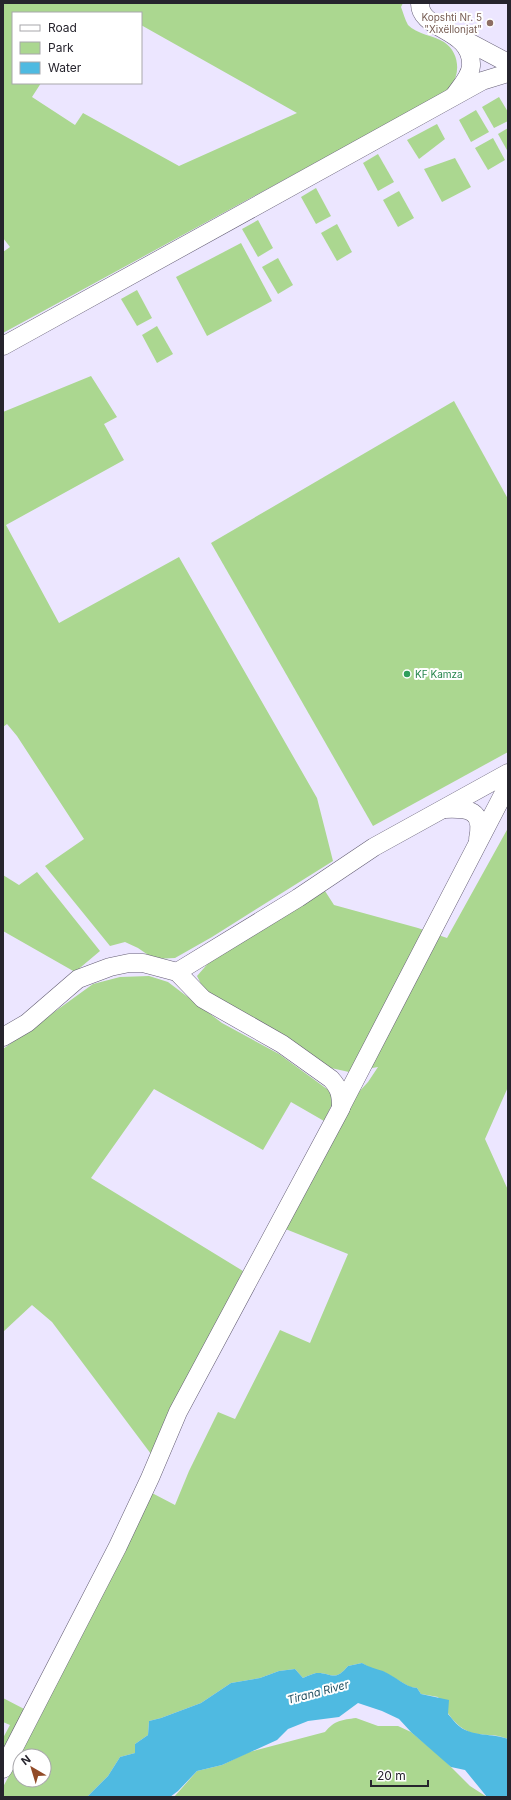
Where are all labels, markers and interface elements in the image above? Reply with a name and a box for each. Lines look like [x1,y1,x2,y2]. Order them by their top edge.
place label: Kopshti Nr. 5 "Xixëllonjat" [421,11,482,35]
legend [12,12,142,84]
marker: Kopshti Nr. 5 "Xixëllonjat" [485,18,495,28]
text: Road [48,20,77,35]
text: Park [48,40,74,55]
text: Water [48,60,82,75]
place label: KF Kamza [415,668,463,680]
marker: KF Kamza [402,669,412,679]
water label: Tirana River [286,1677,351,1707]
north arrow [12,1748,52,1788]
text: N [18,1752,33,1768]
scale bar [371,1762,428,1788]
text: 20 m [377,1768,406,1783]

